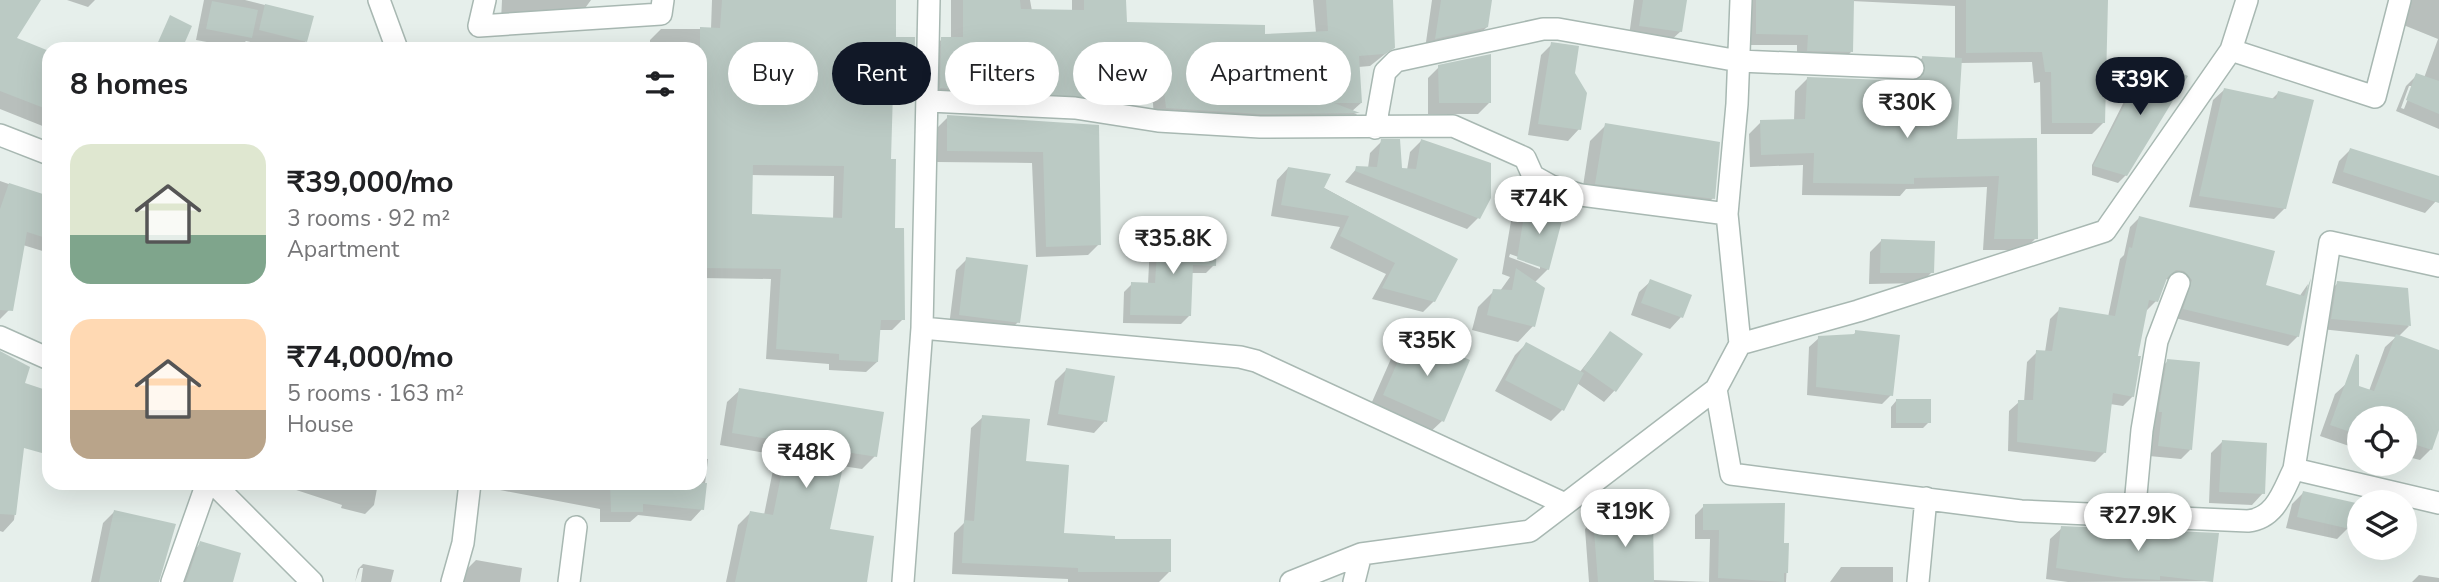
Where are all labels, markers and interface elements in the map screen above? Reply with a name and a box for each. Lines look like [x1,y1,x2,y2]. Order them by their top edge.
chip: Buy [728,42,818,105]
chip: Rent [832,42,931,105]
chip: Filters [945,42,1059,105]
chip: New [1073,42,1172,105]
chip: Apartment [1186,42,1351,105]
pin: ₹39K [2099,58,2181,117]
text: 8 homes [70,64,188,105]
text: ₹39K [2112,64,2168,95]
icon: filters [641,65,679,103]
pin: ₹30K [1866,80,1948,140]
text: ₹30K [1879,87,1935,118]
text: ₹39,000/mo [287,162,454,203]
icon: home [126,172,210,256]
pin: ₹74K [1498,176,1580,236]
text: ₹74K [1511,183,1567,214]
text: 3 rooms · 92 m² [287,203,450,234]
pin: ₹35.8K [1116,216,1230,276]
text: ₹35.8K [1135,223,1211,254]
text: Apartment [287,234,399,265]
pin: ₹35K [1386,318,1468,378]
text: ₹35K [1399,325,1455,356]
text: ₹74,000/mo [287,337,454,378]
icon: home [126,347,210,431]
text: 5 rooms · 163 m² [287,378,464,409]
map controls [2347,406,2417,560]
button: locate [2347,406,2417,476]
text: House [287,409,354,440]
pin: ₹48K [765,430,847,490]
text: ₹48K [778,437,834,468]
pin: ₹19K [1584,490,1666,549]
button: layers [2347,490,2417,560]
pin: ₹27.9K [2081,494,2195,553]
text: ₹19K [1597,496,1653,527]
text: ₹27.9K [2100,500,2176,531]

